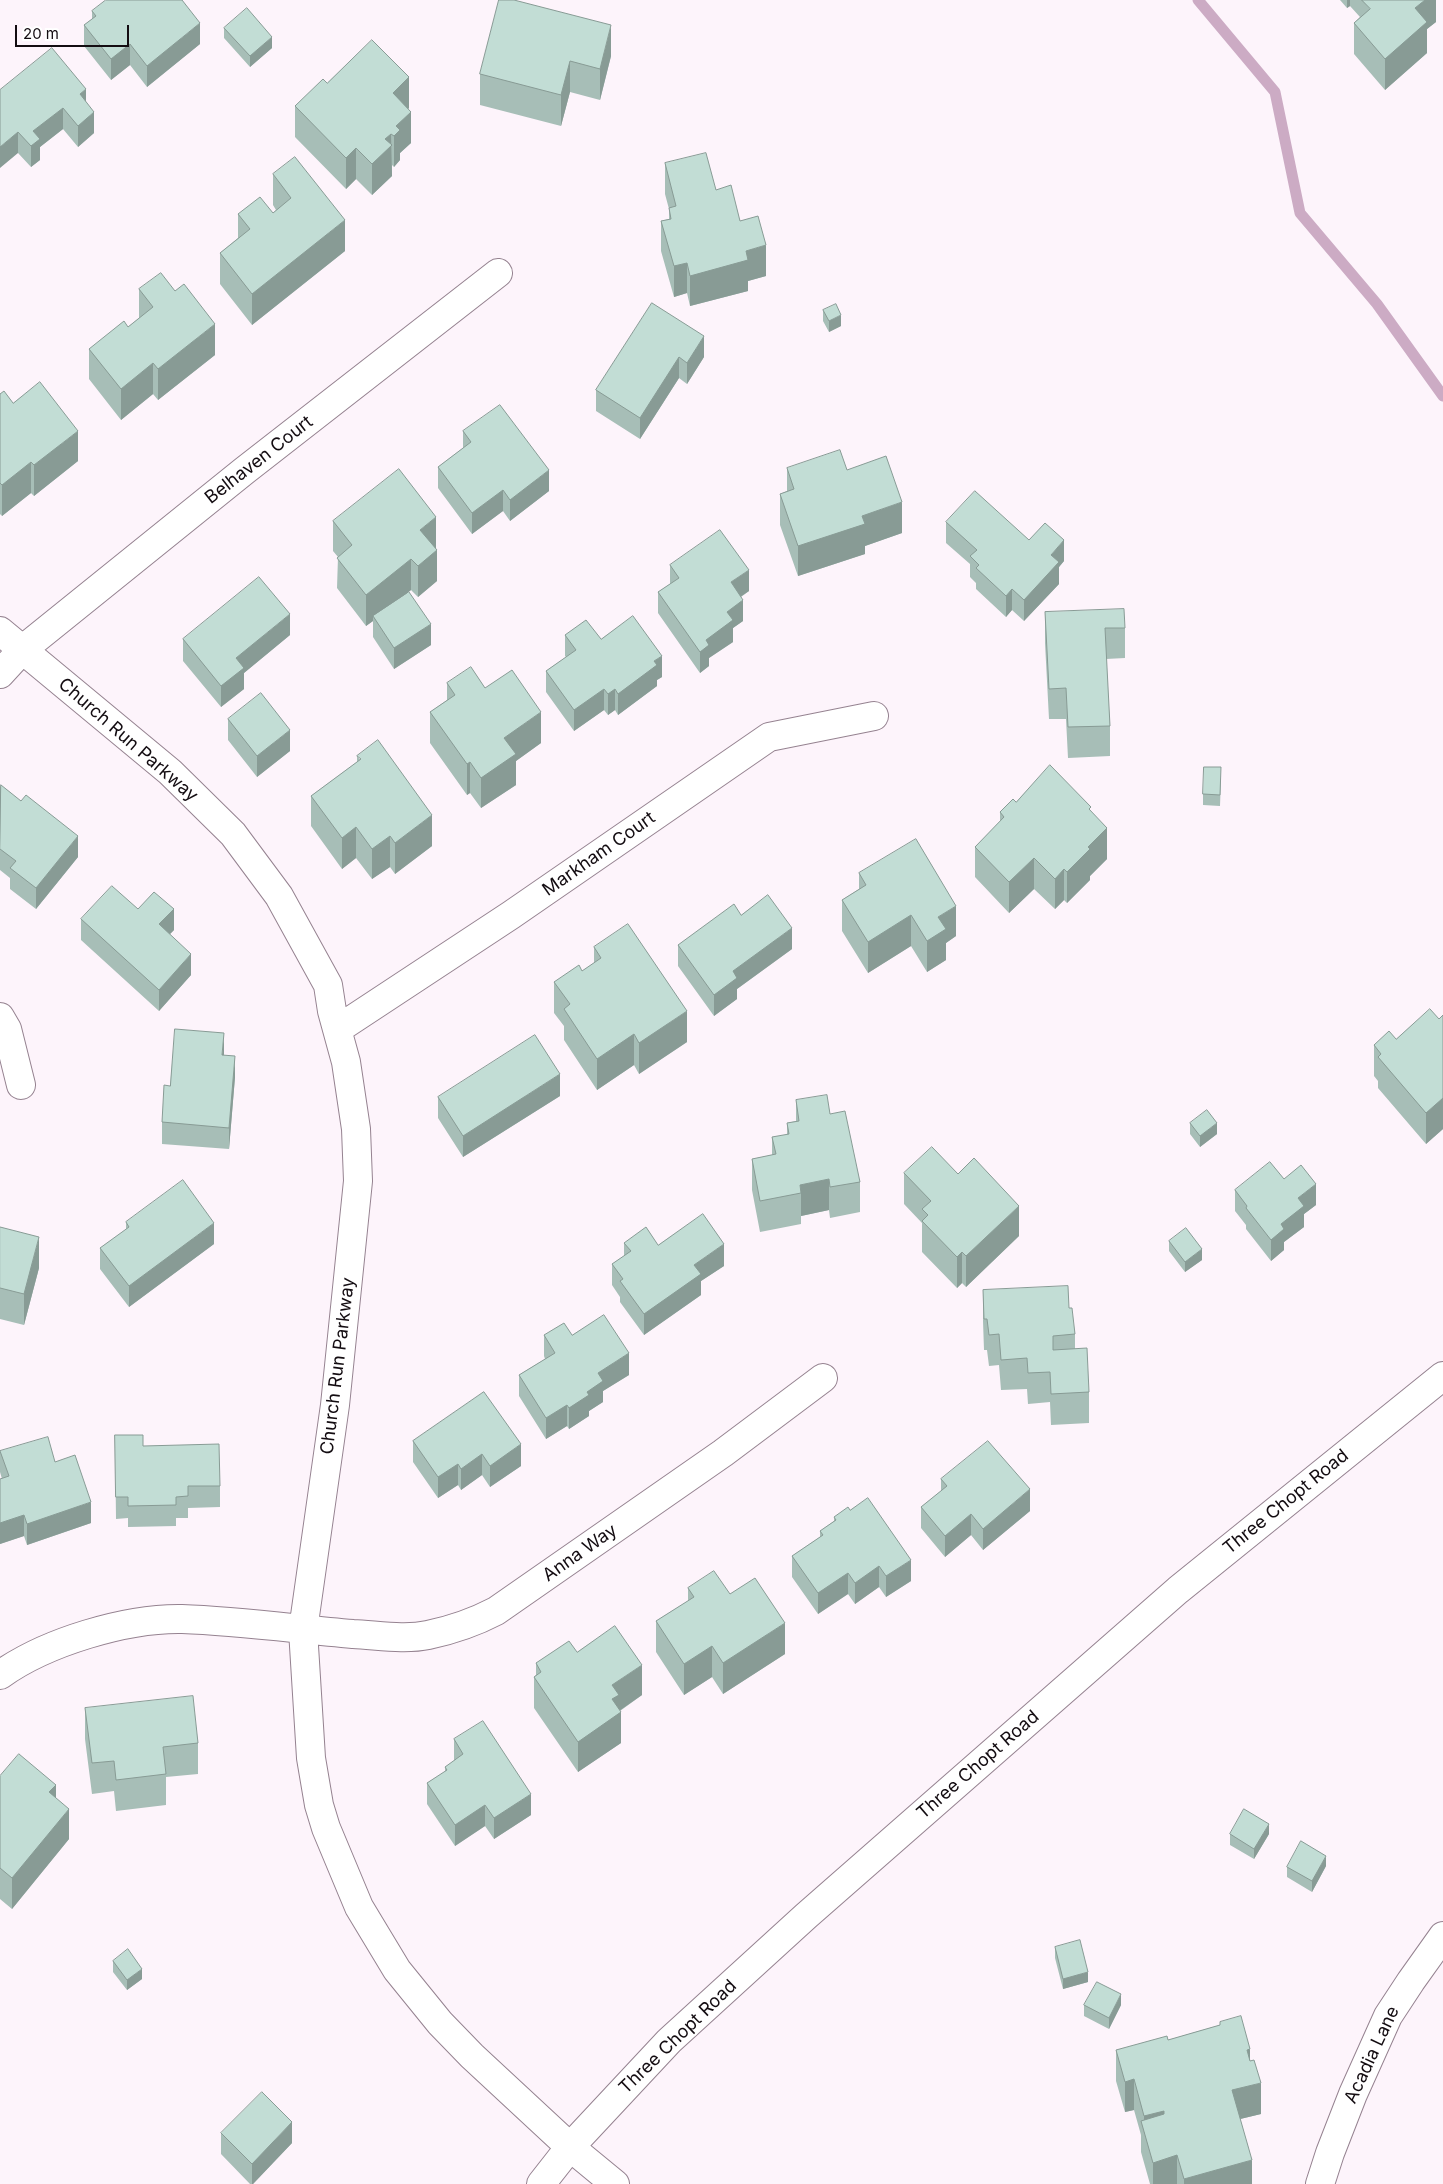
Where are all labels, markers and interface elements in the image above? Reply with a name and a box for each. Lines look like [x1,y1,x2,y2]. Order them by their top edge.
scale bar [18,15,131,47]
text: 20 m [23,24,59,43]
street label: Belhaven Court [201,411,317,509]
street label: Church Run Parkway [54,673,202,807]
street label: Markham Court [539,807,659,901]
street label: Church Run Parkway [316,1276,360,1456]
street label: Three Chopt Road [1219,1445,1353,1559]
street label: Anna Way [539,1520,621,1586]
street label: Three Chopt Road [913,1706,1043,1824]
street label: Three Chopt Road [615,1975,741,2099]
street label: Acadia Lane [1340,2003,1404,2107]

